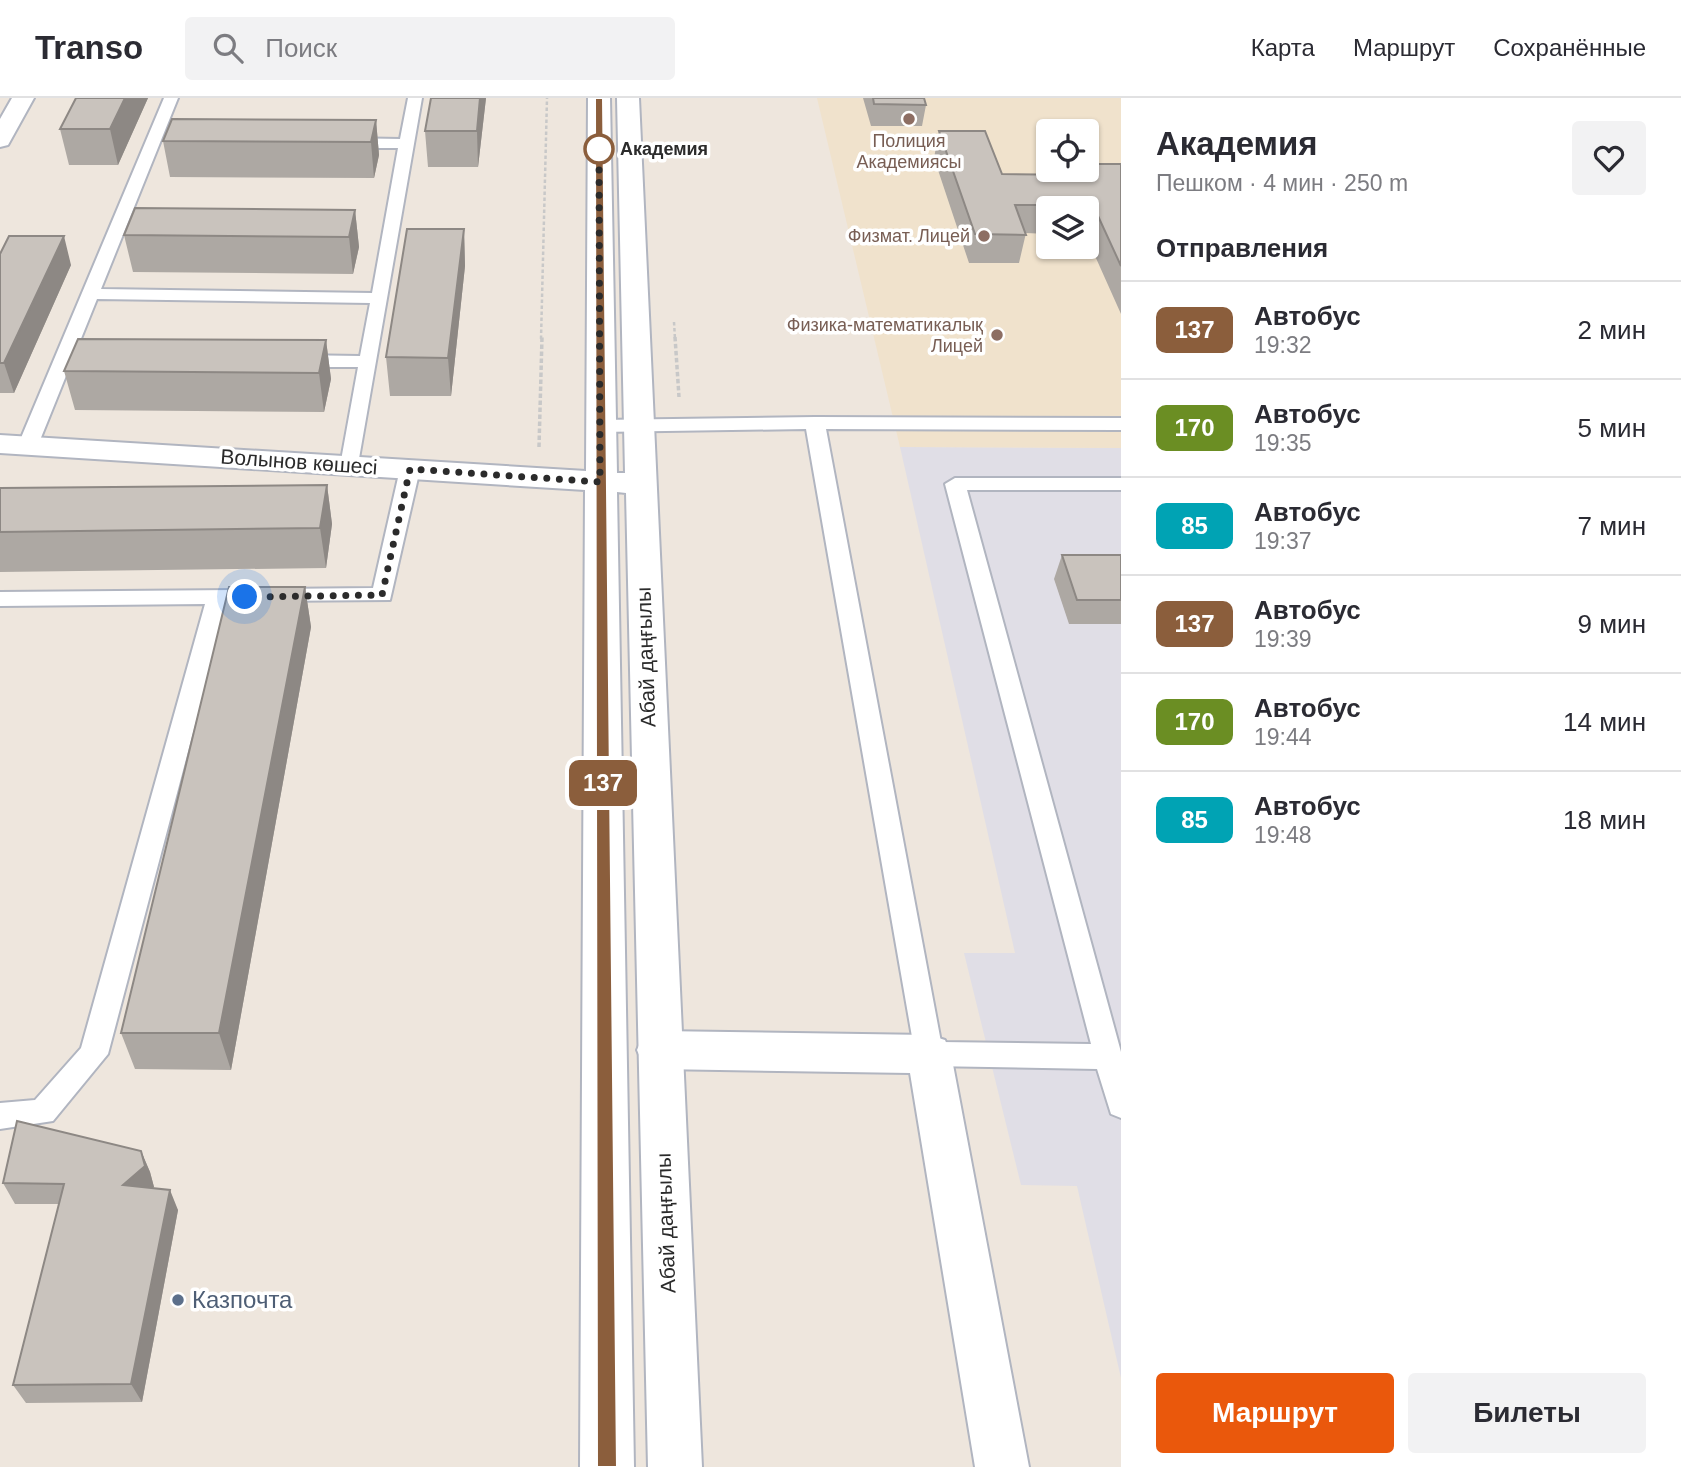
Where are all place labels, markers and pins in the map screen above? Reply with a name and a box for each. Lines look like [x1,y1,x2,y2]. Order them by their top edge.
marker: Полиция Академиясы [901,111,917,127]
place label: Полиция Академиясы [857,131,961,172]
marker: Академия [584,134,614,164]
place label: Академия [620,139,708,159]
place label: Физмат. Лицей [848,226,970,246]
marker: Физмат. Лицей [976,228,992,244]
place label: Физика-математикалық Лицей [787,315,983,356]
marker: Физика-математикалық Лицей [989,327,1005,343]
place label: Казпочта [192,1286,293,1313]
marker: Казпочта [170,1292,186,1308]

